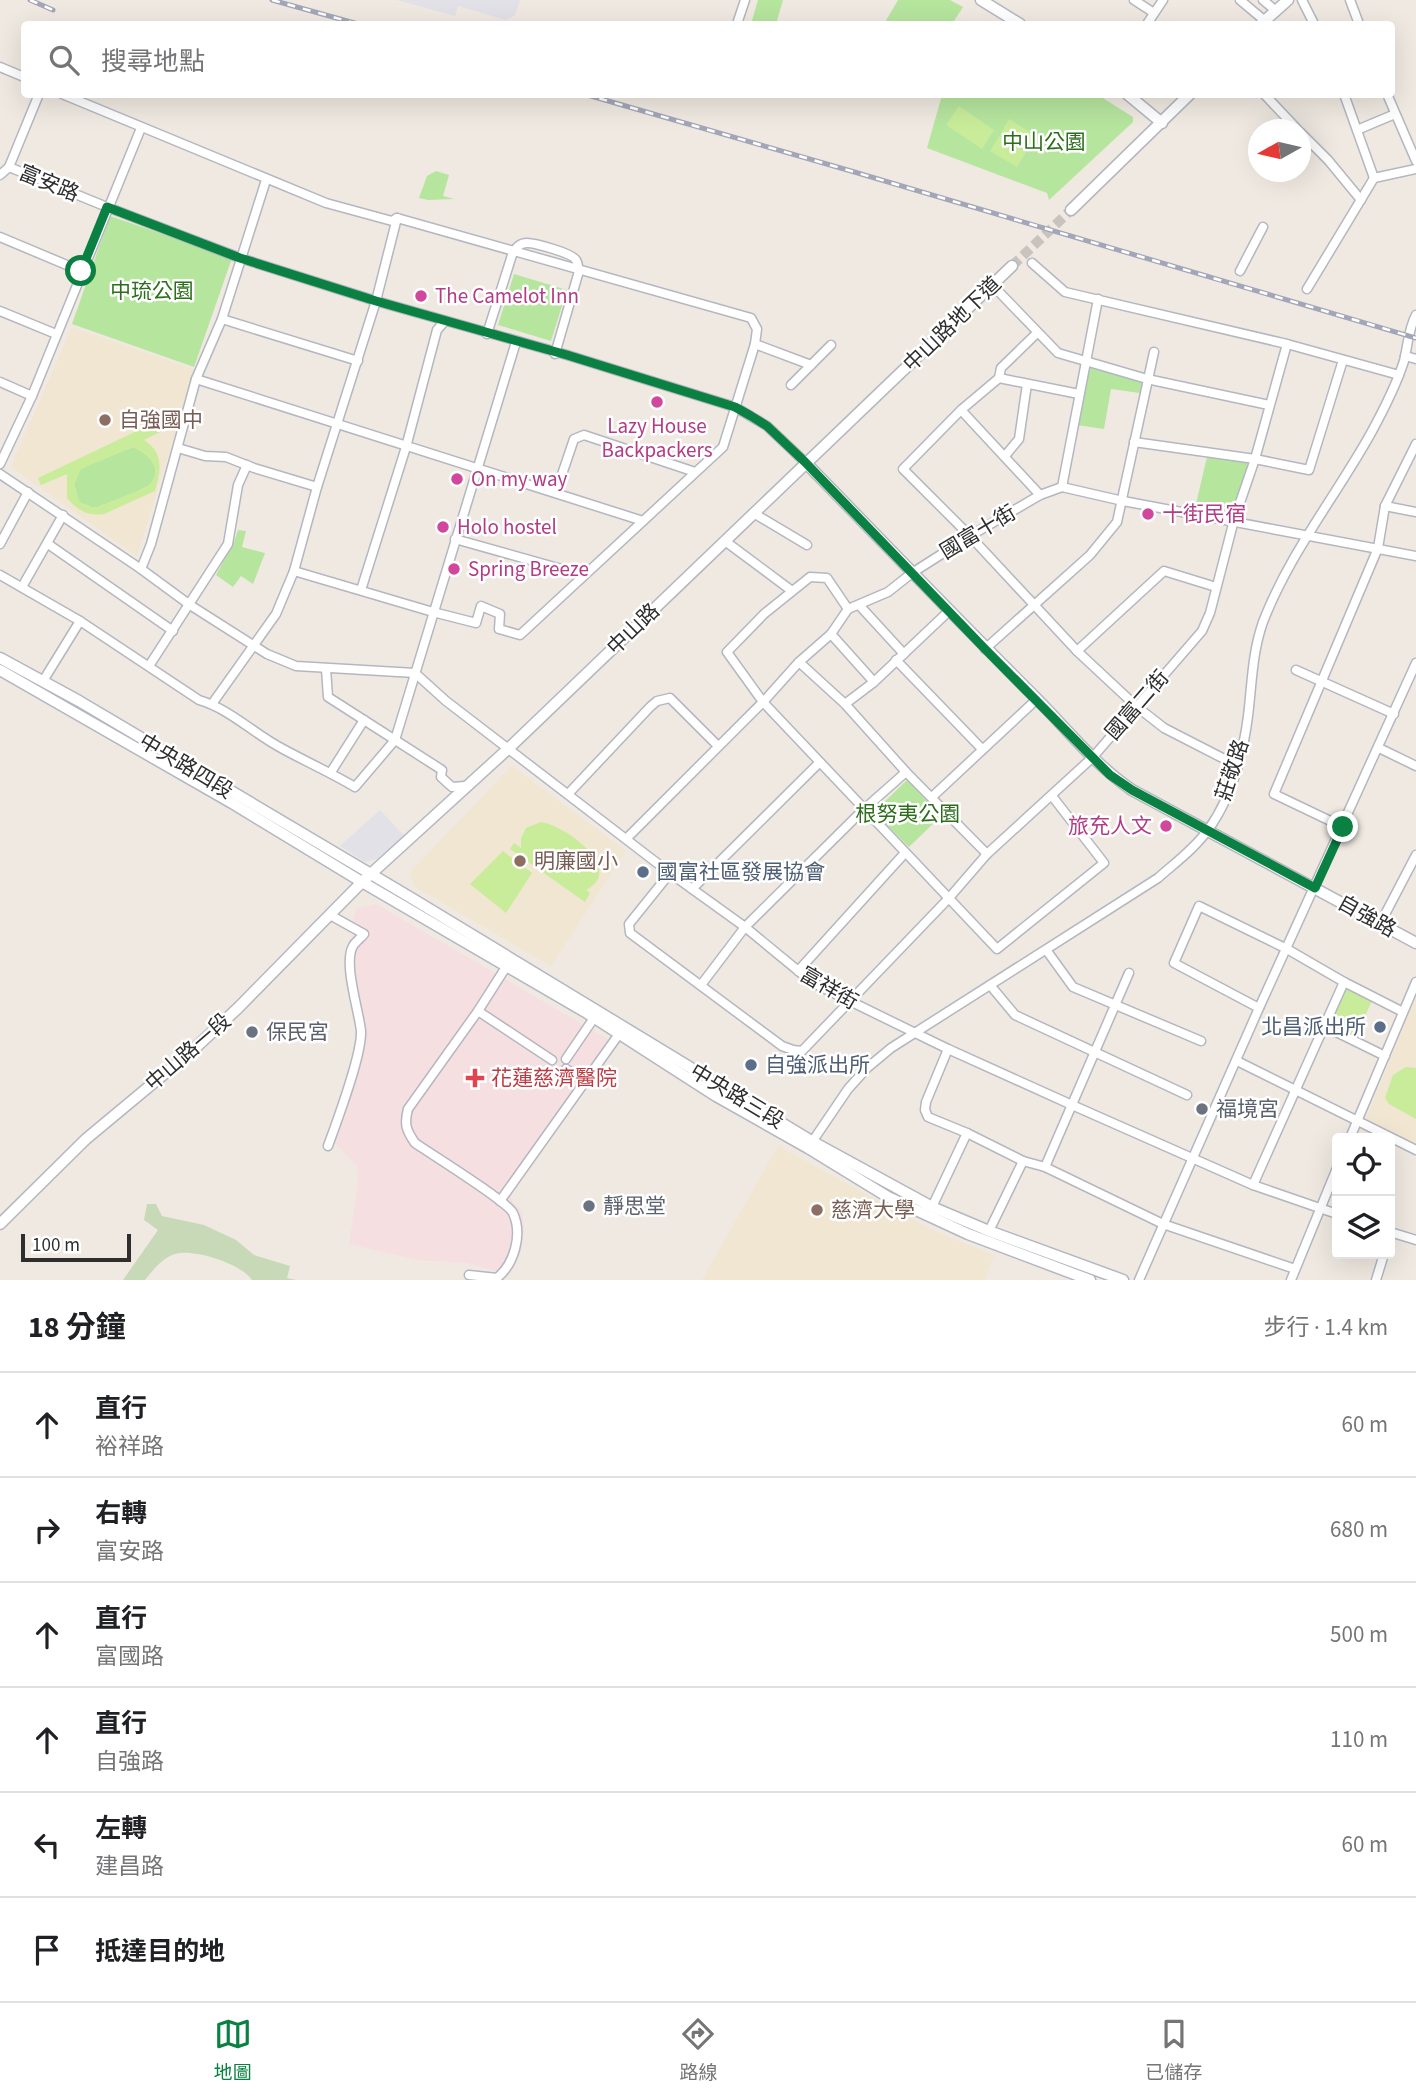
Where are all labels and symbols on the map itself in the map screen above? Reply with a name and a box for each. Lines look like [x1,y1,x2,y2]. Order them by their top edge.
north arrow [1248,119,1311,182]
park label: 中山公園 [1002,127,1086,157]
street label: 富安路 [14,157,84,209]
route start [65,255,96,286]
street label: 中山路地下道 [896,269,1008,379]
park label: 中琉公園 [110,276,194,306]
place label: The Camelot Inn [435,281,579,311]
marker: The Camelot Inn [413,288,429,304]
marker: Lazy House Backpackers [649,394,665,410]
place label: 自強國中 [119,405,203,435]
place label: Lazy House Backpackers [602,411,713,465]
marker: 自強國中 [97,412,113,428]
place label: On my way [471,464,568,494]
marker: On my way [449,471,465,487]
street label: 國富十街 [934,498,1022,566]
place label: 十街民宿 [1162,499,1246,529]
marker: 十街民宿 [1140,506,1156,522]
place label: Holo hostel [457,512,557,542]
marker: Holo hostel [435,519,451,535]
place label: Spring Breeze [468,554,589,584]
marker: Spring Breeze [446,561,462,577]
street label: 中山路 [600,596,666,662]
street label: 國富二街 [1098,663,1176,747]
street label: 中央路四段 [133,726,239,806]
street label: 莊敬路 [1208,735,1256,805]
park label: 根努夷公園 [856,799,961,829]
place label: 旅充人文 [1068,811,1152,841]
route end [1327,811,1358,842]
marker: 旅充人文 [1158,818,1174,834]
place label: 明廉國小 [534,846,618,876]
marker: 明廉國小 [512,853,528,869]
place label: 國富社區發展協會 [657,857,825,887]
marker: 國富社區發展協會 [635,864,651,880]
street label: 自強路 [1332,888,1402,944]
street label: 富祥街 [794,959,864,1017]
street label: 中山路一段 [139,1006,237,1098]
place label: 北昌派出所 [1261,1012,1366,1042]
place label: 保民宮 [266,1017,329,1047]
marker: 北昌派出所 [1372,1019,1388,1035]
marker: 保民宮 [244,1024,260,1040]
place label: 自強派出所 [765,1050,870,1080]
street label: 中央路三段 [684,1056,790,1136]
marker: 自強派出所 [743,1057,759,1073]
place label: 花蓮慈濟醫院 [491,1063,617,1093]
marker: 花蓮慈濟醫院 [465,1068,485,1088]
place label: 福境宮 [1216,1094,1279,1124]
marker: 福境宮 [1194,1101,1210,1117]
place label: 靜思堂 [603,1191,666,1221]
place label: 慈濟大學 [831,1195,915,1225]
marker: 靜思堂 [581,1198,597,1214]
marker: 慈濟大學 [809,1202,825,1218]
scale bar [21,1231,131,1263]

